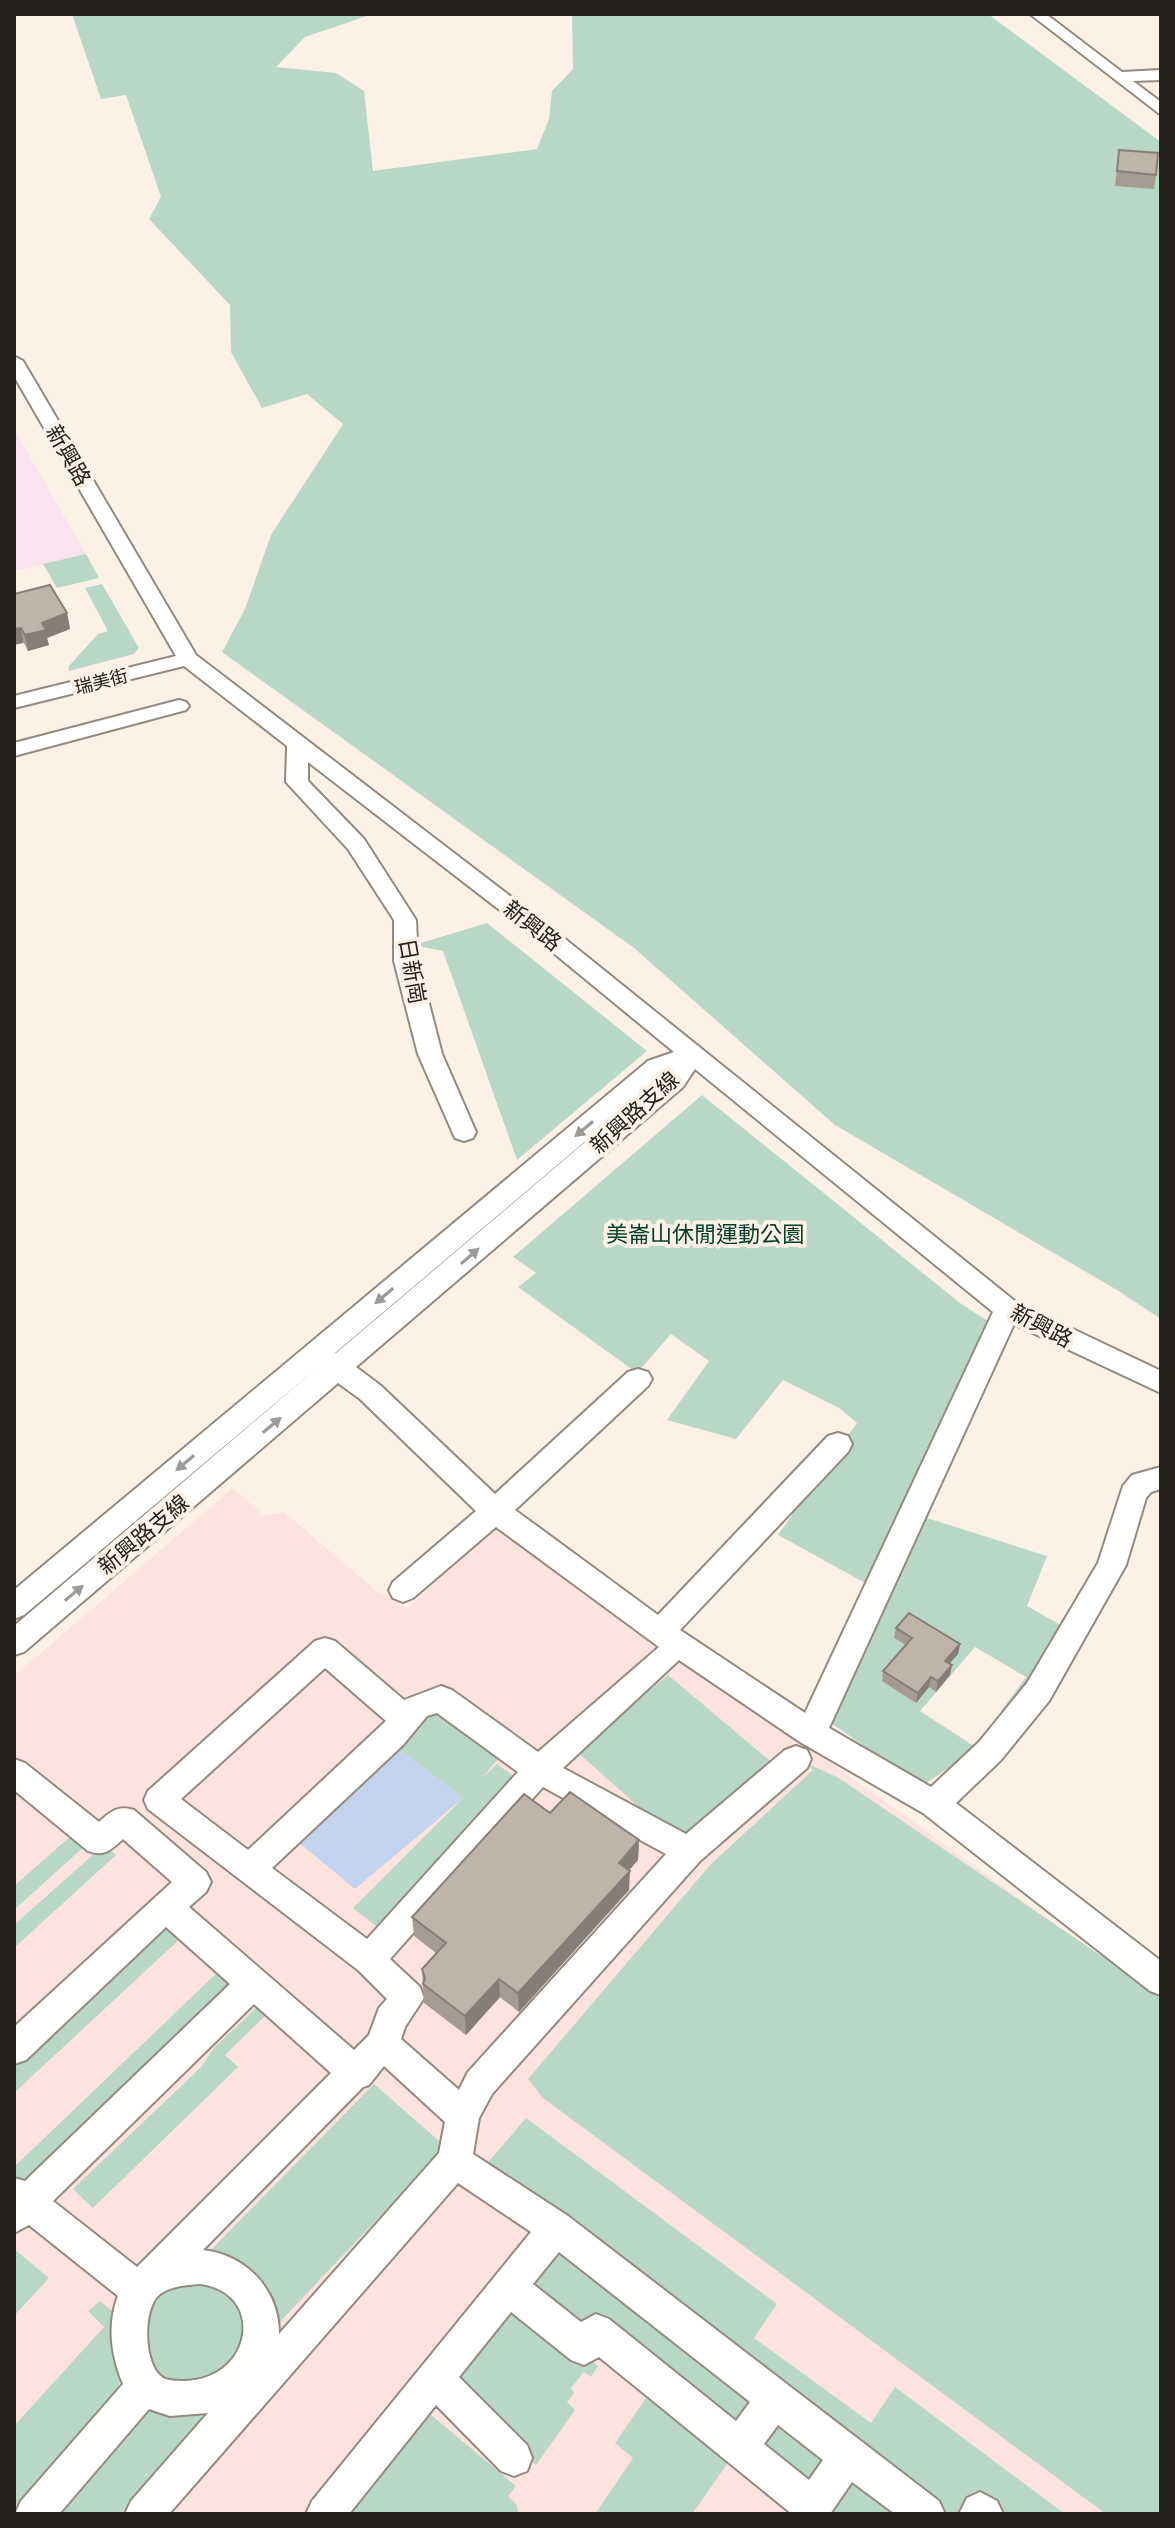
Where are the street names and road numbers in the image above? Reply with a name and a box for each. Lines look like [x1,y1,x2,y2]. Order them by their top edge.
street label: 新興路 [41,420,97,490]
street label: 瑞美街 [72,664,130,698]
street label: 新興路 [499,894,567,956]
street label: 日新崗 [394,936,432,1006]
street label: 新興路支線 [584,1065,684,1159]
street label: 新興路 [1007,1298,1077,1352]
street label: 新興路支線 [92,1488,194,1580]

